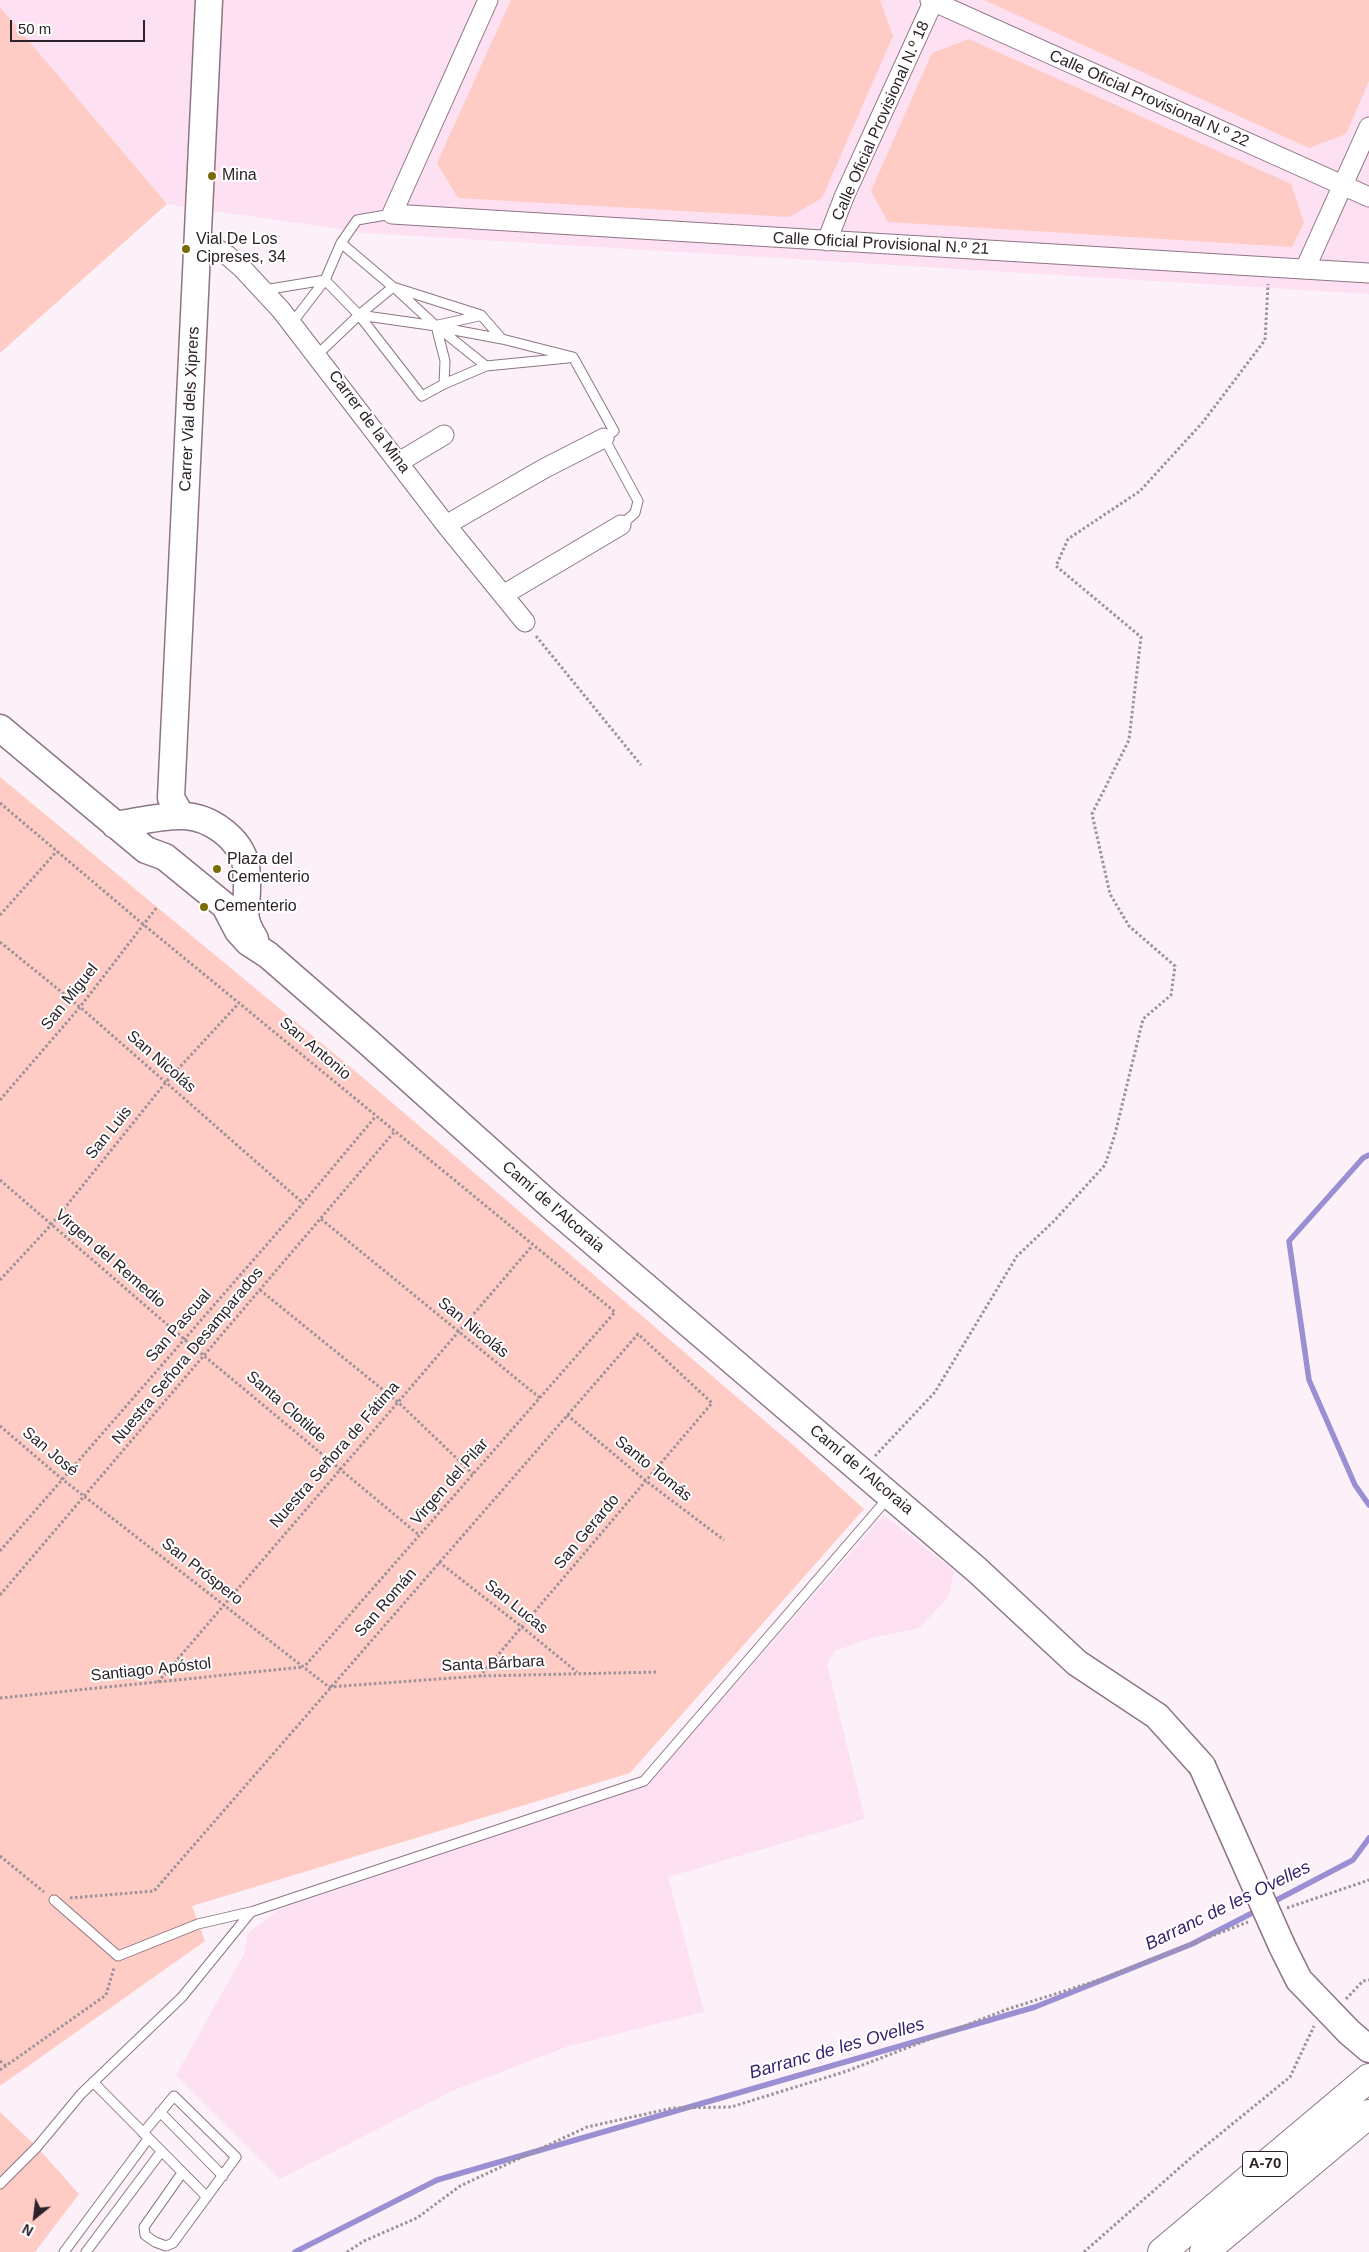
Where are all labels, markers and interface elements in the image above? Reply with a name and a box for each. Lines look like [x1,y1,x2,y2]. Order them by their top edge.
scale bar [12,10,148,42]
street label: Calle Oficial Provisional N.º 18 [828,18,934,224]
text: 50 m [18,20,51,37]
street label: Calle Oficial Provisional N.º 22 [1046,46,1252,152]
place label: Mina [222,166,257,186]
marker: Mina [206,170,218,182]
street label: Calle Oficial Provisional N.º 21 [772,229,990,259]
place label: Vial De Los Cipreses, 34 [196,230,286,268]
marker: Vial De Los Cipreses, 34 [180,243,192,255]
street label: Carrer Vial dels Xiprers [176,326,204,492]
street label: Carrer de la Mina [324,367,414,477]
place label: Plaza del Cementerio [227,850,310,888]
marker: Plaza del Cementerio [211,863,223,875]
place label: Cementerio [214,897,297,917]
marker: Cementerio [198,901,210,913]
street label: San Miguel [37,960,103,1034]
street label: San Antonio [275,1014,355,1084]
street label: San Nicolás [122,1027,200,1097]
street label: San Luis [82,1103,136,1163]
street label: Camí de l'Alcoraia [498,1157,608,1257]
street label: Virgen del Remedio [51,1206,169,1312]
street label: Nuestra Señora Desamparados [108,1264,268,1448]
street label: San Pascual [142,1286,216,1366]
street label: San Nicolás [434,1294,512,1362]
street label: Santa Clotilde [242,1367,330,1447]
street label: Nuestra Señora de Fátima [266,1378,404,1532]
street label: Camí de l'Alcoraia [805,1421,917,1519]
street label: San José [18,1423,82,1481]
street label: Santo Tomás [611,1432,695,1506]
street label: Virgen del Pilar [407,1435,493,1529]
street label: San Gerardo [550,1491,624,1573]
street label: San Próspero [158,1534,246,1610]
street label: San Román [351,1565,421,1641]
street label: San Lucas [481,1576,551,1638]
street label: Santa Bárbara [441,1652,545,1676]
street label: Santiago Apóstol [90,1654,212,1686]
water label: Barranc de les Ovelles [1142,1857,1314,1955]
water label: Barranc de les Ovelles [747,2014,927,2084]
road number: A-70 [1242,2152,1288,2176]
north arrow [10,2192,60,2242]
text: N [19,2221,36,2240]

